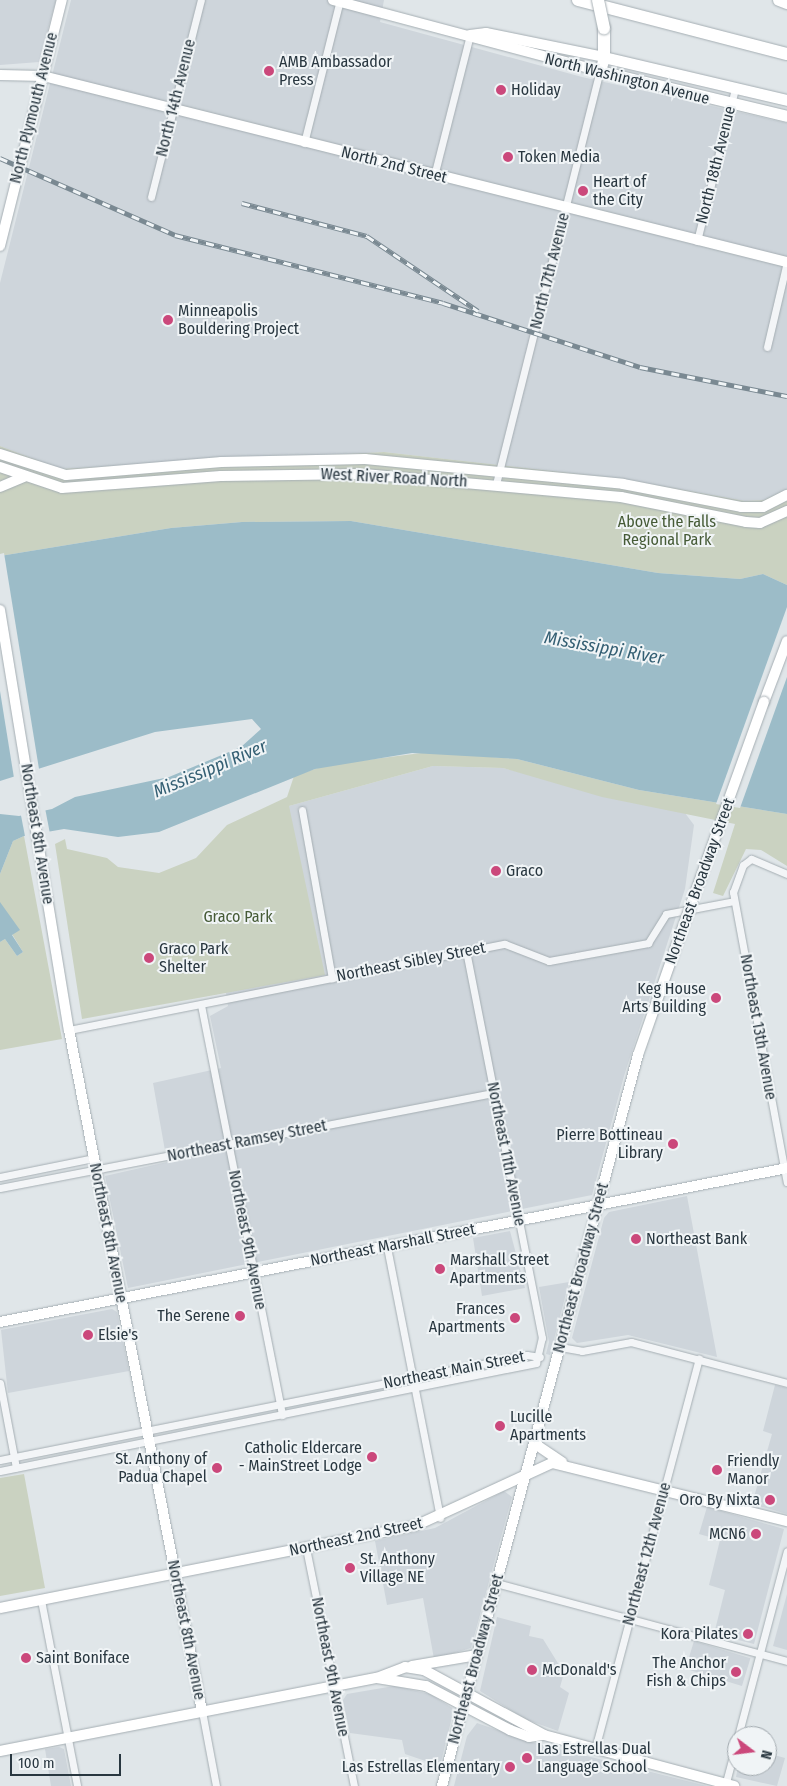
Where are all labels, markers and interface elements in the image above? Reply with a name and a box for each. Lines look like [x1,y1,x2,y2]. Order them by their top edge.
street label: North Plymouth Avenue [6,30,62,186]
street label: North 14th Avenue [152,37,200,159]
street label: North Washington Avenue [543,49,711,109]
place label: AMB Ambassador Press [279,52,392,90]
marker: AMB Ambassador Press [263,65,275,77]
place label: Holiday [511,80,561,100]
marker: Holiday [495,84,507,96]
street label: North 18th Avenue [692,104,740,226]
street label: North 2nd Street [339,143,449,187]
place label: Token Media [518,147,600,167]
marker: Token Media [502,151,514,163]
place label: Heart of the City [593,172,646,210]
marker: Heart of the City [577,185,589,197]
street label: North 17th Avenue [526,211,574,331]
place label: Minneapolis Bouldering Project [178,301,299,339]
marker: Minneapolis Bouldering Project [162,314,174,326]
street label: West River Road North [320,465,468,491]
park label: Above the Falls Regional Park [618,512,716,550]
water label: Mississippi River [543,627,665,669]
water label: Mississippi River [150,735,270,803]
street label: Northeast 8th Avenue [16,762,58,906]
street label: Northeast Broadway Street [661,795,739,967]
place label: Graco [506,861,543,881]
marker: Graco [490,865,502,877]
park label: Graco Park [203,907,273,927]
street label: Northeast Sibley Street [335,938,487,986]
place label: Graco Park Shelter [159,939,228,977]
marker: Graco Park Shelter [143,952,155,964]
street label: Northeast 13th Avenue [736,953,780,1101]
place label: Keg House Arts Building [622,979,706,1017]
marker: Keg House Arts Building [710,992,722,1004]
street label: Northeast 11th Avenue [483,1080,529,1228]
street label: Northeast Ramsey Street [166,1116,328,1166]
place label: Pierre Bottineau Library [556,1125,663,1163]
marker: Pierre Bottineau Library [667,1138,679,1150]
street label: Northeast 8th Avenue [85,1161,131,1305]
street label: Northeast 9th Avenue [224,1168,270,1312]
street label: Northeast Broadway Street [549,1181,613,1355]
street label: Northeast Marshall Street [309,1220,477,1270]
place label: Northeast Bank [646,1229,747,1249]
marker: Northeast Bank [630,1233,642,1245]
place label: Marshall Street Apartments [450,1250,549,1288]
marker: Marshall Street Apartments [434,1263,446,1275]
place label: Frances Apartments [429,1299,505,1337]
place label: The Serene [157,1306,230,1326]
marker: The Serene [234,1310,246,1322]
marker: Frances Apartments [509,1312,521,1324]
place label: Elsie's [98,1325,138,1345]
marker: Elsie's [82,1329,94,1341]
street label: Northeast Main Street [382,1347,526,1393]
place label: Lucille Apartments [510,1407,586,1445]
marker: Lucille Apartments [494,1420,506,1432]
place label: Catholic Eldercare - MainStreet Lodge [239,1438,362,1476]
place label: St. Anthony of Padua Chapel [115,1449,207,1487]
marker: Catholic Eldercare - MainStreet Lodge [366,1451,378,1463]
place label: Friendly Manor [727,1451,779,1489]
marker: St. Anthony of Padua Chapel [211,1462,223,1474]
marker: Friendly Manor [711,1464,723,1476]
street label: Northeast 12th Avenue [619,1480,675,1628]
place label: Oro By Nixta [679,1490,760,1510]
marker: Oro By Nixta [764,1494,776,1506]
street label: Northeast 2nd Street [288,1513,424,1561]
place label: MCN6 [709,1524,746,1544]
marker: MCN6 [750,1528,762,1540]
place label: St. Anthony Village NE [360,1549,435,1587]
street label: Northeast 8th Avenue [163,1558,209,1702]
marker: St. Anthony Village NE [344,1562,356,1574]
street label: Northeast Broadway Street [444,1572,508,1746]
street label: Northeast 9th Avenue [307,1595,353,1739]
place label: Kora Pilates [661,1624,738,1644]
marker: Kora Pilates [742,1628,754,1640]
place label: Saint Boniface [36,1648,130,1668]
marker: Saint Boniface [20,1652,32,1664]
place label: The Anchor Fish & Chips [646,1653,726,1691]
place label: McDonald's [542,1660,617,1680]
marker: McDonald's [526,1664,538,1676]
marker: The Anchor Fish & Chips [730,1666,742,1678]
north arrow [727,1726,777,1776]
place label: Las Estrellas Dual Language School [537,1739,651,1777]
scale bar [12,1744,124,1776]
text: N [757,1748,775,1761]
marker: Las Estrellas Dual Language School [521,1752,533,1764]
text: 100 m [18,1754,55,1772]
place label: Las Estrellas Elementary [342,1757,500,1777]
marker: Las Estrellas Elementary [504,1761,516,1773]

